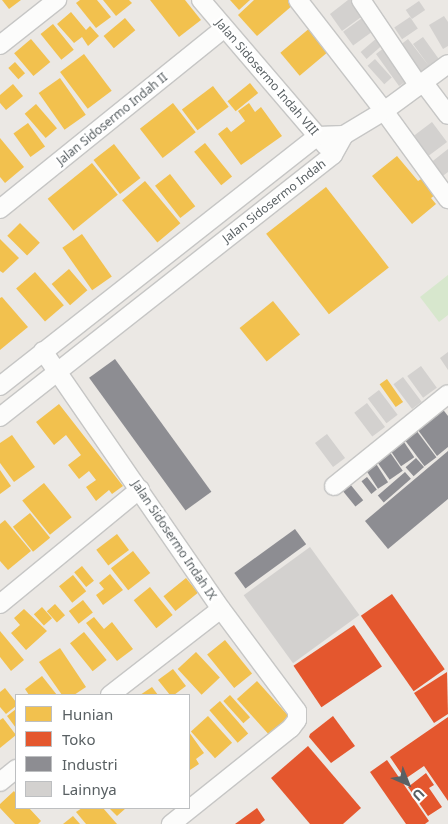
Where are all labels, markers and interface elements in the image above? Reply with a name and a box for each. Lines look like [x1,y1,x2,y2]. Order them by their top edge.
street label: Jalan Sidosermo Indah VIII [213,16,321,138]
street label: Jalan Sidosermo Indah II [54,70,170,168]
street label: Jalan Sidosermo Indah [220,156,328,246]
street label: Jalan Sidosermo Indah IX [129,478,219,602]
legend [15,694,190,809]
text: Hunian [62,704,113,724]
text: Toko [62,729,95,749]
text: Industri [62,754,118,774]
north arrow [383,759,433,809]
text: Lainnya [62,779,117,799]
text: U [408,785,429,806]

